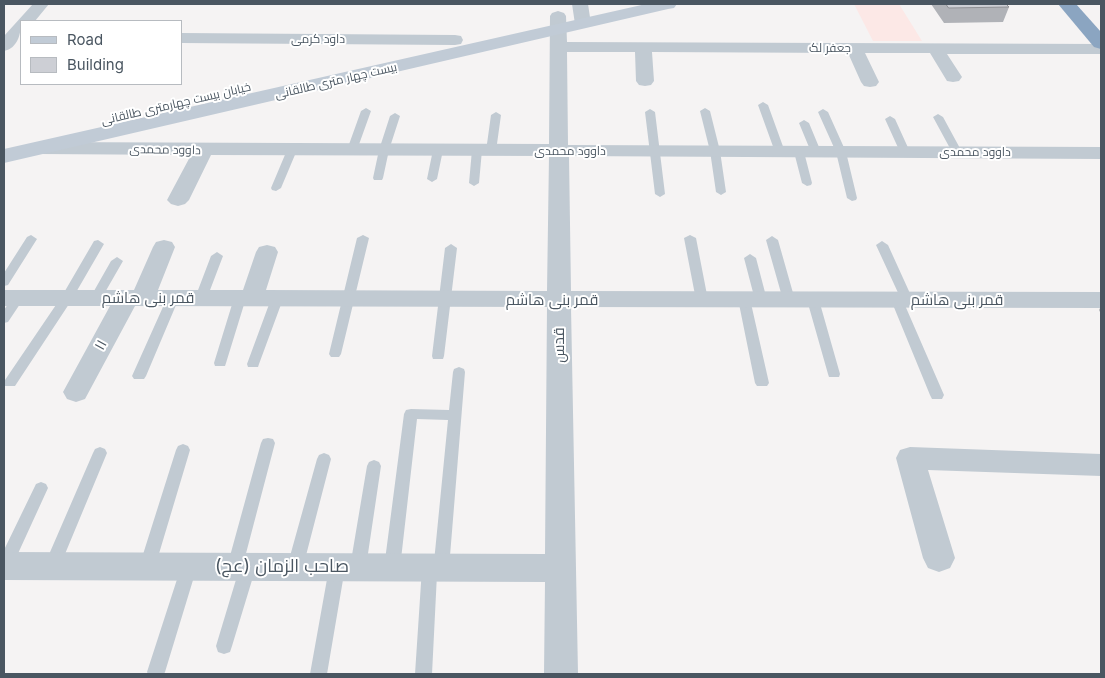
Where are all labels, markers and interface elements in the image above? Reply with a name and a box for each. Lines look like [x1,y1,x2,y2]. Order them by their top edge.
legend [20,20,182,85]
text: Road [67,30,103,49]
street label: داود کرمی [291,32,345,46]
street label: جعفر لک [809,41,851,55]
text: Building [67,55,124,74]
street label: بیست چهار متری طالقانی [274,60,398,102]
street label: خیابان بیست چهارمتری طالقانی [100,80,252,128]
street label: داوود محمدی [129,142,201,158]
street label: داوود محمدی [534,144,606,158]
street label: داوود محمدی [939,145,1011,159]
street label: قمر بنی هاشم [102,289,194,307]
street label: قمر بنی هاشم [506,291,598,309]
street label: قمر بنی هاشم [911,291,1003,309]
street label: قدس [550,327,568,363]
street label: ۱۱ [91,337,111,353]
street label: صاحب الزمان (عج) [215,556,349,578]

